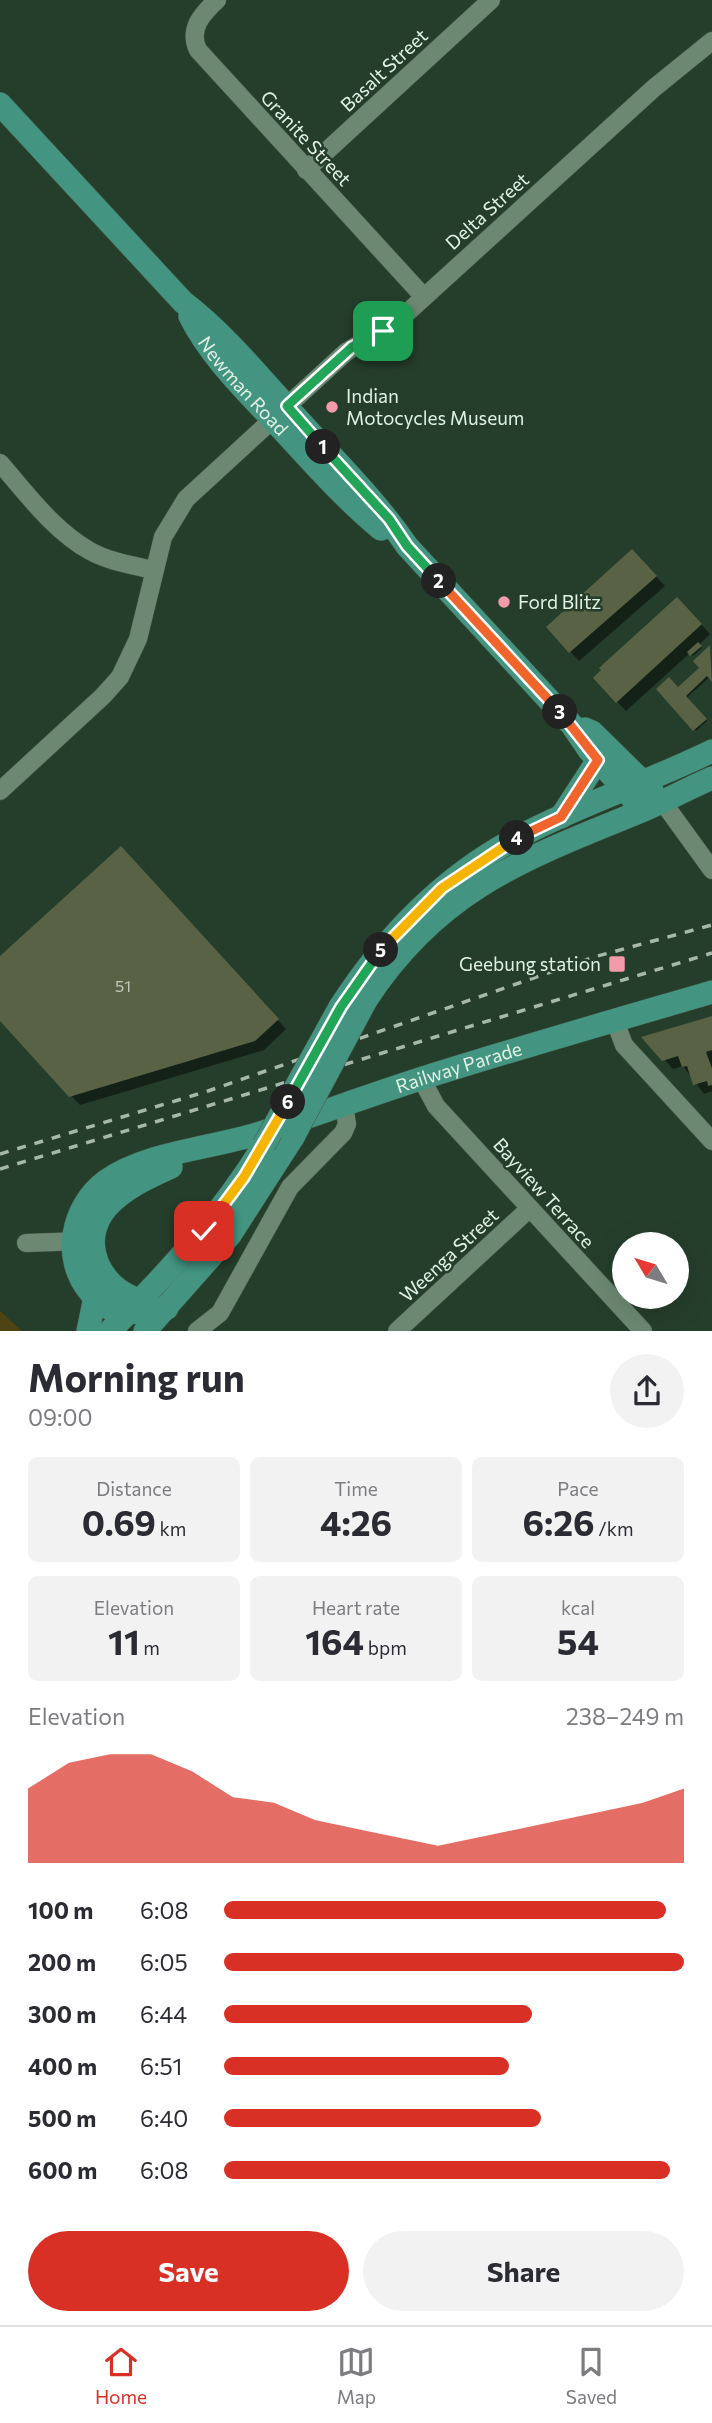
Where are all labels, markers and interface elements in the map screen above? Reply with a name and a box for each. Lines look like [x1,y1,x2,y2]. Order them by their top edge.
street label: Basalt Street [335,23,432,116]
street label: Granite Street [256,85,357,190]
street label: Delta Street [440,167,533,254]
pin [353,301,413,361]
icon: arrive [364,312,402,350]
street label: Newman Road [194,331,293,440]
place label: Indian Motocycles Museum [346,384,524,429]
marker: Indian Motocycles Museum [324,399,340,415]
pin: 1 [306,430,340,464]
text: 1 [318,435,327,458]
pin: 2 [422,564,457,598]
text: 2 [433,569,444,592]
place label: Ford Blitz [518,590,601,613]
marker: Ford Blitz [496,594,512,610]
pin: 3 [542,694,578,730]
text: 3 [554,700,565,723]
pin: 4 [500,820,534,856]
text: 4 [511,826,522,849]
pin: 5 [364,932,398,968]
text: 5 [375,938,386,961]
place label: Geebung station [459,952,601,975]
marker: Geebung station [607,954,627,974]
house number: 51 [115,976,131,995]
street label: Railway Parade [392,1036,524,1097]
pin: 6 [270,1084,306,1120]
text: 6 [282,1090,293,1113]
street label: Bayview Terrace [489,1133,600,1252]
pin [174,1201,234,1261]
street label: Weenga Street [395,1203,503,1306]
icon: check [185,1212,223,1250]
north arrow [612,1232,690,1309]
map controls [612,1232,689,1309]
text: Morning run [28,1353,245,1400]
button: share [610,1354,684,1428]
text: 09:00 [28,1403,92,1431]
text: Distance [96,1477,172,1500]
text: Time [334,1477,378,1500]
text: Pace [557,1477,599,1500]
text: 0.69 [82,1500,156,1543]
text: 4:26 [320,1500,392,1543]
text: 6:26 [522,1500,595,1543]
text: km [156,1517,186,1540]
text: /km [595,1517,634,1540]
text: Elevation [94,1596,174,1619]
text: Heart rate [312,1596,400,1619]
text: kcal [561,1596,595,1619]
text: 11 [108,1619,140,1662]
text: 164 [305,1619,364,1662]
text: 54 [557,1619,599,1662]
text: m [140,1636,160,1659]
text: bpm [364,1636,407,1659]
text: Elevation [28,1702,125,1730]
text: 238–249 m [566,1702,684,1730]
text: 100 m [28,1896,93,1924]
text: 6:08 [140,1896,188,1924]
text: 200 m [28,1948,96,1976]
text: 6:05 [140,1948,188,1976]
text: 300 m [28,2000,96,2028]
text: 6:44 [140,2000,187,2028]
text: 400 m [28,2052,97,2080]
text: 6:51 [140,2052,182,2080]
text: 500 m [28,2104,96,2132]
text: 6:40 [140,2104,188,2132]
text: 600 m [28,2156,97,2184]
text: 6:08 [140,2156,188,2184]
button: Save [28,2231,349,2311]
button: Share [363,2231,684,2311]
tab: Home [95,2343,147,2408]
tab: Map [337,2343,376,2408]
tab: Saved [566,2343,617,2408]

